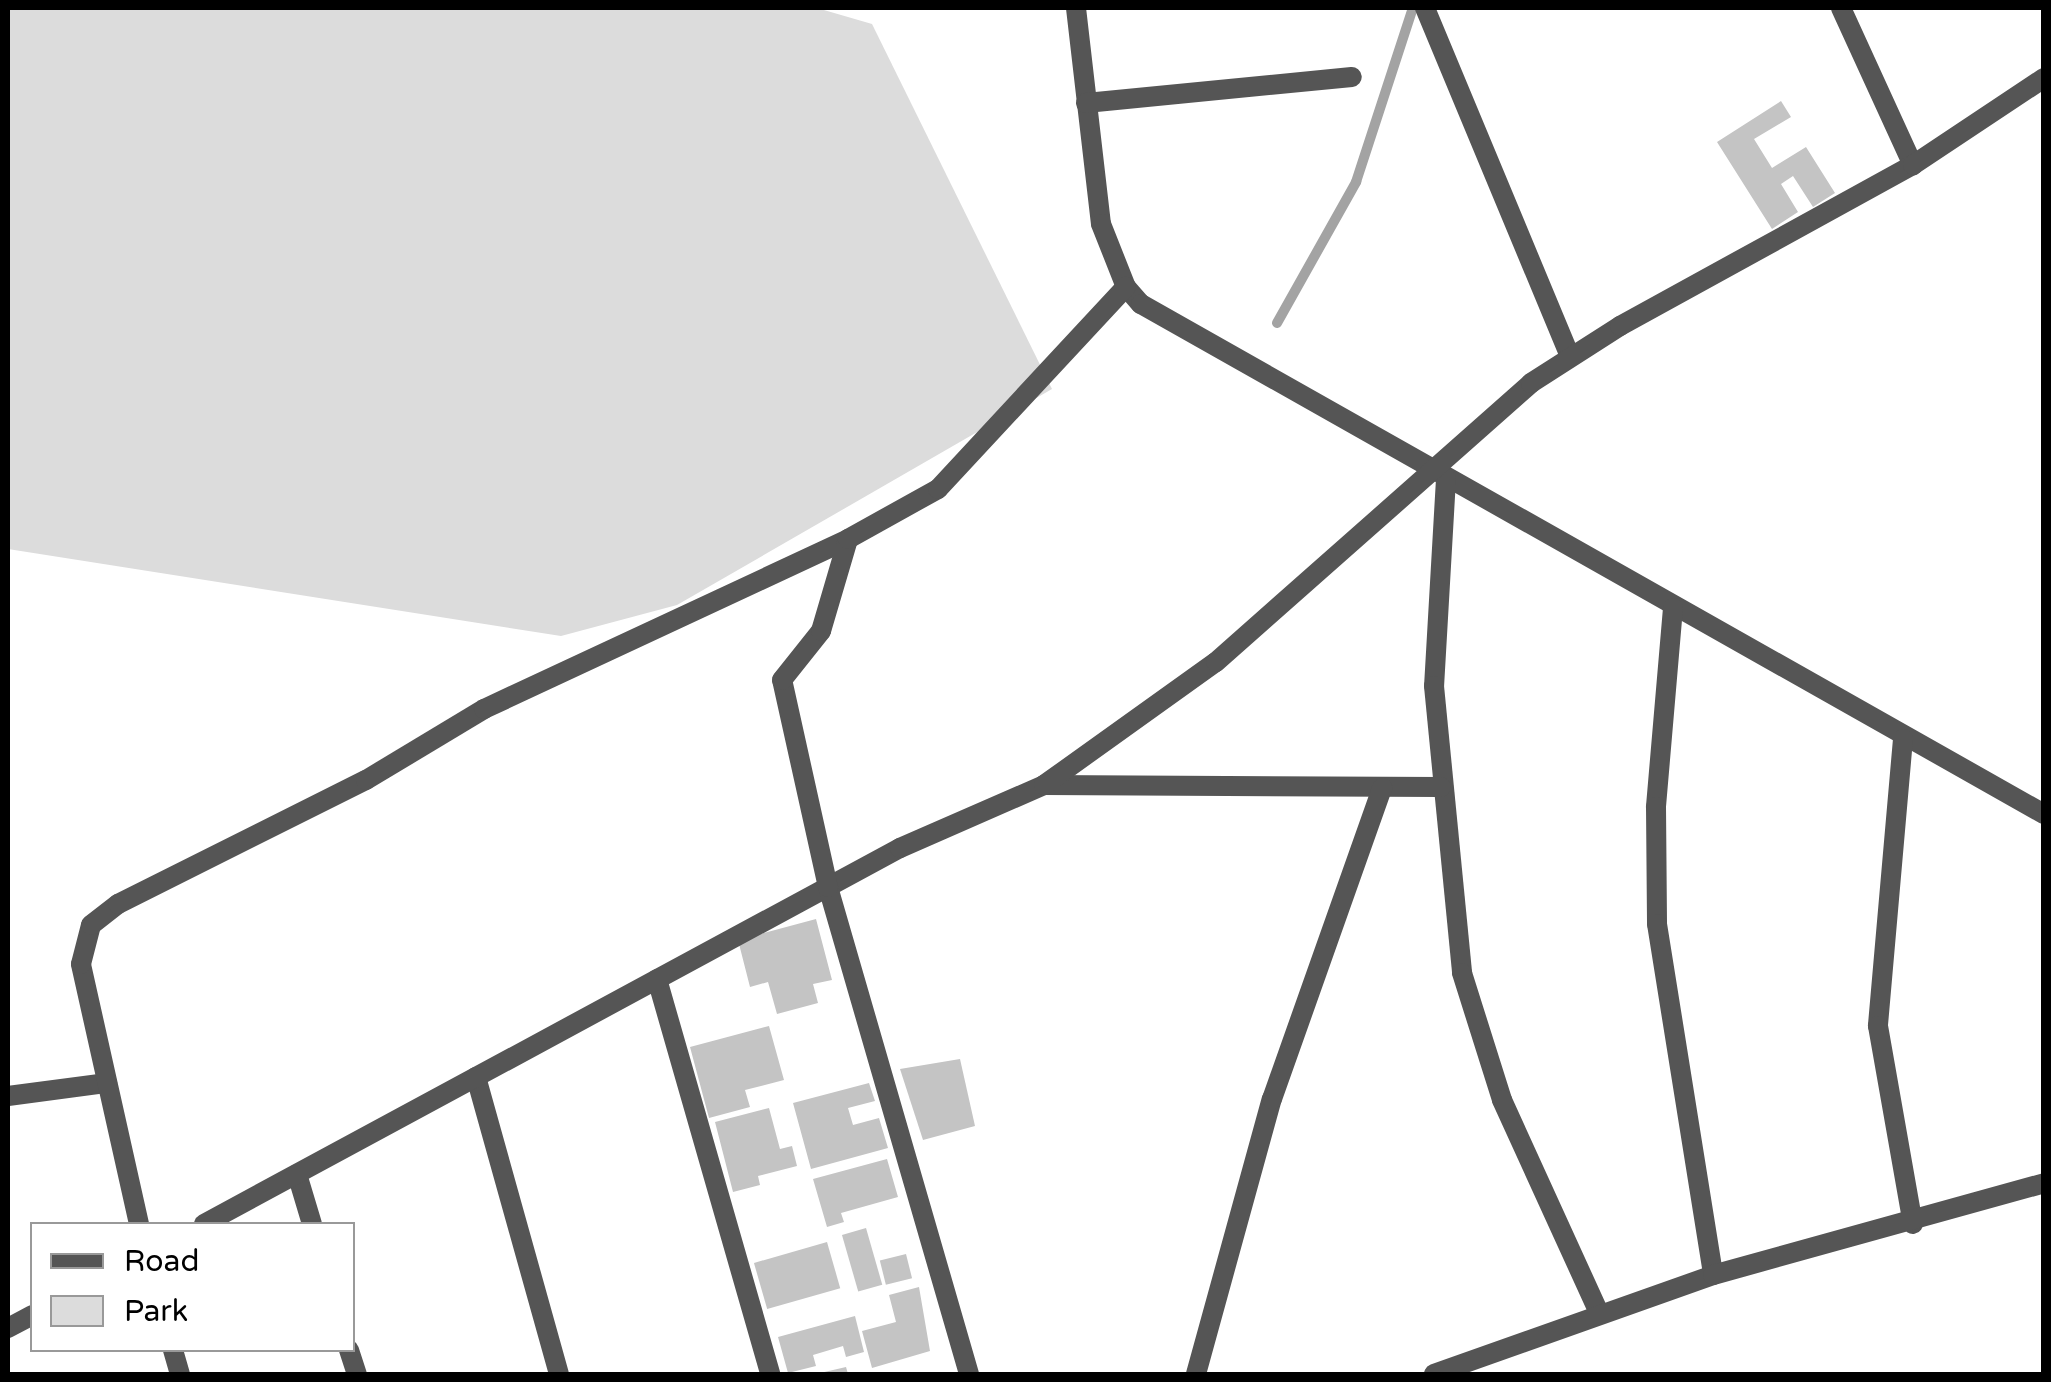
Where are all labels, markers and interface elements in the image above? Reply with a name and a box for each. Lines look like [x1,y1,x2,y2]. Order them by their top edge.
legend [30,1222,355,1352]
text: Road [124,1243,199,1280]
text: Park [124,1293,188,1330]

